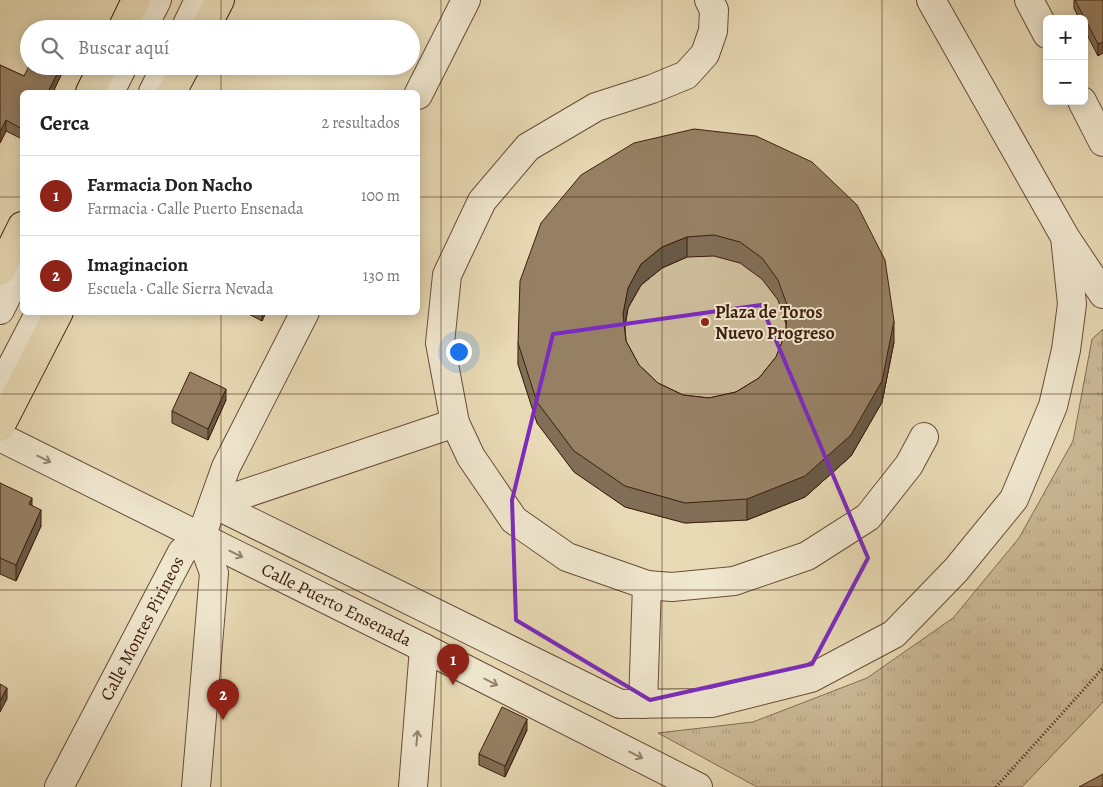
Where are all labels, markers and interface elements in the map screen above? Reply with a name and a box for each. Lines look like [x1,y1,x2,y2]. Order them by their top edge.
map controls [1043,15,1088,105]
button: + [1043,15,1088,60]
search box [20,20,420,75]
icon: search [38,34,66,62]
text: Buscar aquí [78,35,169,61]
button: − [1043,60,1088,105]
text: Cerca [40,109,90,137]
text: 2 resultados [321,112,400,134]
text: Farmacia Don Nacho [87,172,252,198]
text: 1 [53,185,59,207]
text: 100 m [361,185,400,207]
text: Farmacia · Calle Puerto Ensenada [87,198,304,220]
text: Imaginacion [87,252,188,278]
text: 2 [52,265,60,287]
text: 130 m [363,265,400,287]
text: Escuela · Calle Sierra Nevada [87,278,273,300]
place label: Plaza de Toros Nuevo Progreso [715,300,835,345]
marker: Plaza de Toros Nuevo Progreso [699,316,711,328]
your location [446,339,472,365]
one-way arrow [36,455,51,464]
one-way arrow [229,549,244,559]
street label: Calle Montes Pirineos [94,552,190,705]
street label: Calle Puerto Ensenada [257,557,416,652]
pin: 1 [437,644,469,685]
one-way arrow [484,677,499,687]
pin: 2 [207,679,239,720]
one-way arrow [412,731,422,747]
one-way arrow [628,751,643,760]

